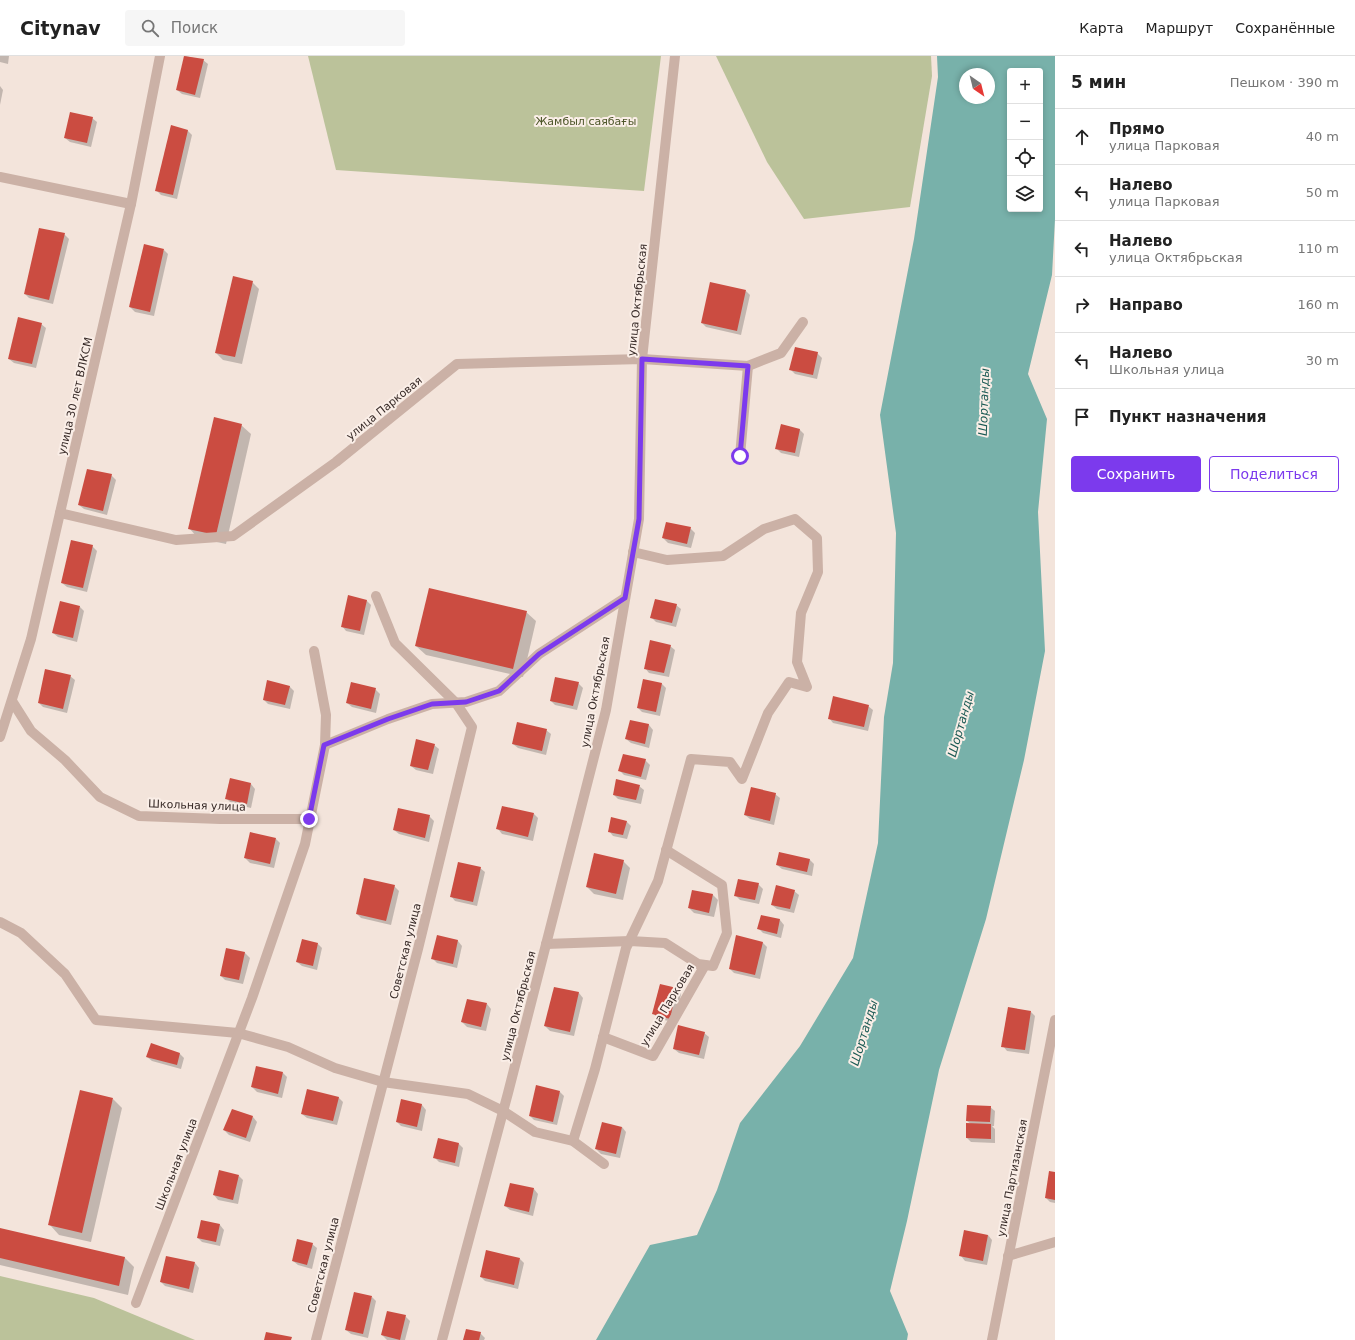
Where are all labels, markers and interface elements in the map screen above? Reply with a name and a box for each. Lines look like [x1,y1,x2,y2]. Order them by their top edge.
search box [125,10,405,46]
text: Citynav [20,17,101,39]
icon: search [139,17,161,39]
text: Поиск [171,19,218,37]
text: Карта [1079,20,1123,36]
text: Маршрут [1145,20,1213,36]
text: Сохранённые [1235,20,1335,36]
north arrow [959,68,995,104]
map controls [1007,68,1043,212]
button: + [1007,68,1043,104]
text: 5 мин [1071,72,1126,92]
text: Пешком · 390 m [1230,75,1339,90]
button: − [1007,104,1043,140]
park label: Жамбыл саябағы [536,115,637,128]
text: Прямо [1109,120,1165,138]
icon: ahead [1071,126,1093,148]
text: 40 m [1306,129,1339,144]
text: улица Парковая [1109,138,1220,153]
button: locate [1007,140,1043,176]
button: layers [1007,176,1043,212]
text: Налево [1109,176,1173,194]
icon: left [1071,182,1093,204]
text: 50 m [1306,185,1339,200]
text: улица Парковая [1109,194,1220,209]
text: Налево [1109,232,1173,250]
icon: left [1071,238,1093,260]
text: 110 m [1297,241,1339,256]
street label: улица Октябрьская [625,243,650,357]
text: улица Октябрьская [1109,250,1243,265]
icon: right [1071,294,1093,316]
text: Направо [1109,296,1183,314]
text: 160 m [1297,297,1339,312]
street label: улица 30 лет ВЛКСМ [56,336,95,456]
text: Налево [1109,344,1173,362]
icon: left [1071,350,1093,372]
text: 30 m [1306,353,1339,368]
text: Школьная улица [1109,362,1224,377]
water label: Шортанды [976,368,992,436]
street label: улица Парковая [344,374,425,443]
icon: arrive [1071,406,1093,428]
text: Пункт назначения [1109,408,1266,426]
route start [731,447,749,465]
button: Сохранить [1071,456,1201,492]
button: Поделиться [1209,456,1339,492]
street label: улица Октябрьская [578,635,613,749]
water label: Шортанды [945,690,977,758]
street label: Школьная улица [148,797,246,814]
route end [300,810,318,828]
street label: Советская улица [387,902,424,1001]
street label: улица Октябрьская [499,950,538,1063]
street label: улица Парковая [638,962,697,1049]
water label: Шортанды [847,999,881,1067]
street label: Школьная улица [153,1116,200,1212]
street label: улица Партизанская [995,1118,1030,1238]
street label: Советская улица [305,1216,342,1315]

